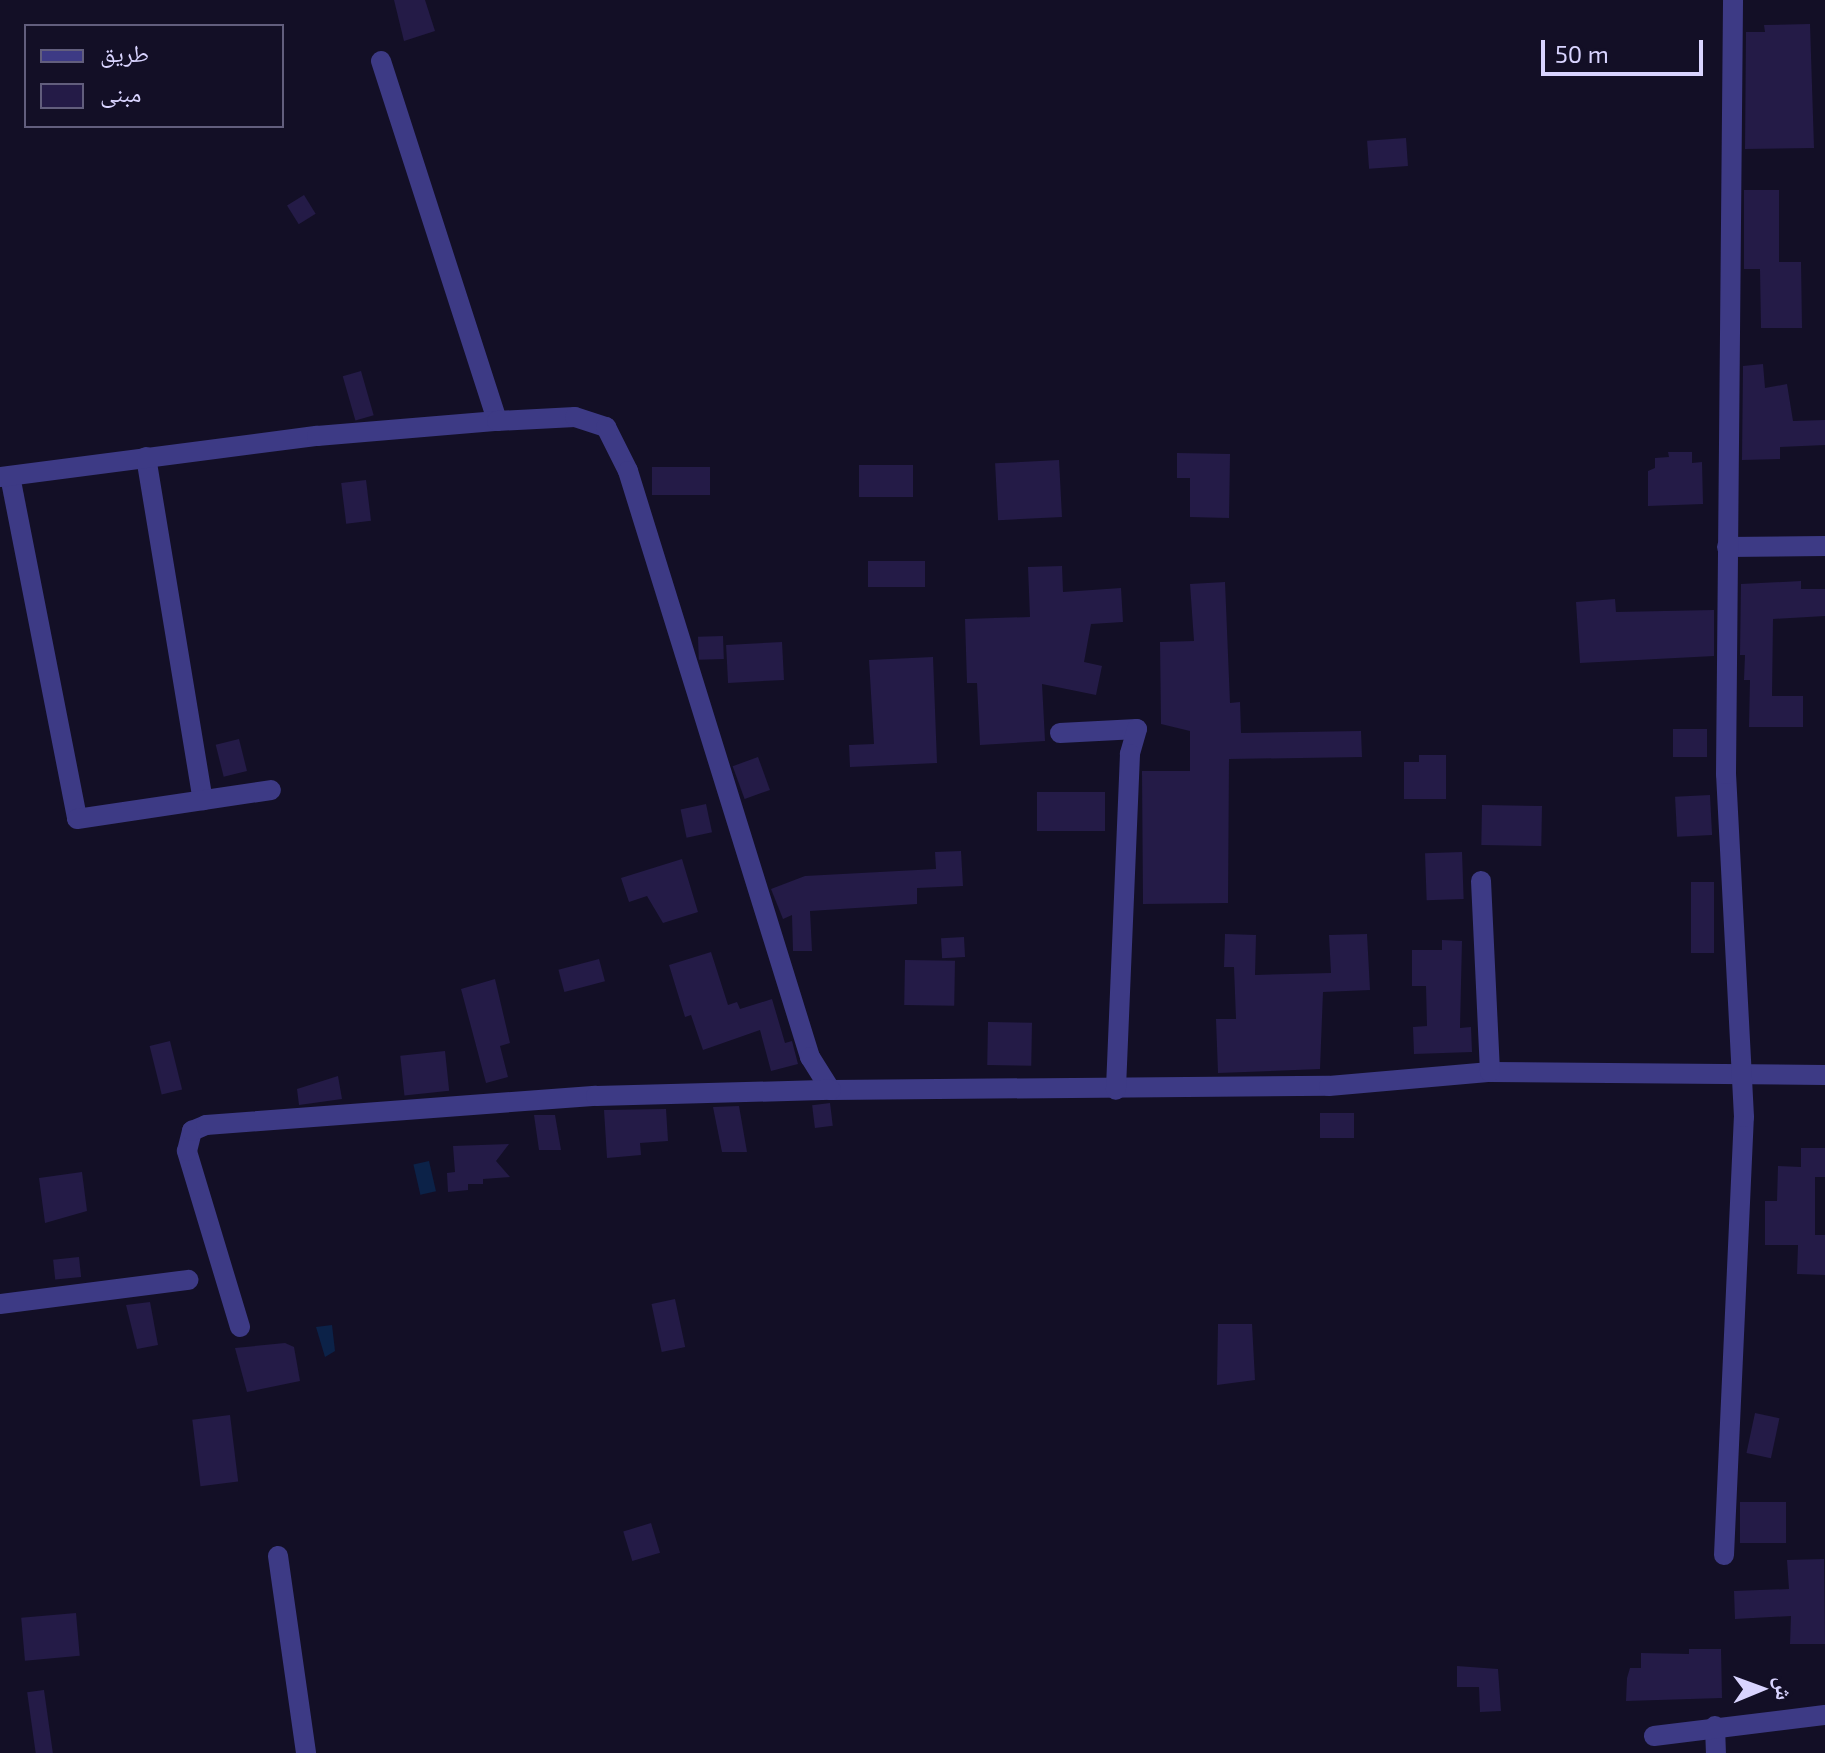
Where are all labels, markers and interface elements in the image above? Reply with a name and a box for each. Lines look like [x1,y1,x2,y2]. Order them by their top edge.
legend [24,24,284,128]
scale bar [1545,24,1707,74]
text: طريق [100,38,149,67]
text: 50 m [1555,39,1609,68]
text: مبنى [100,78,141,107]
north arrow [1721,1649,1801,1729]
text: ش [1772,1677,1798,1700]

